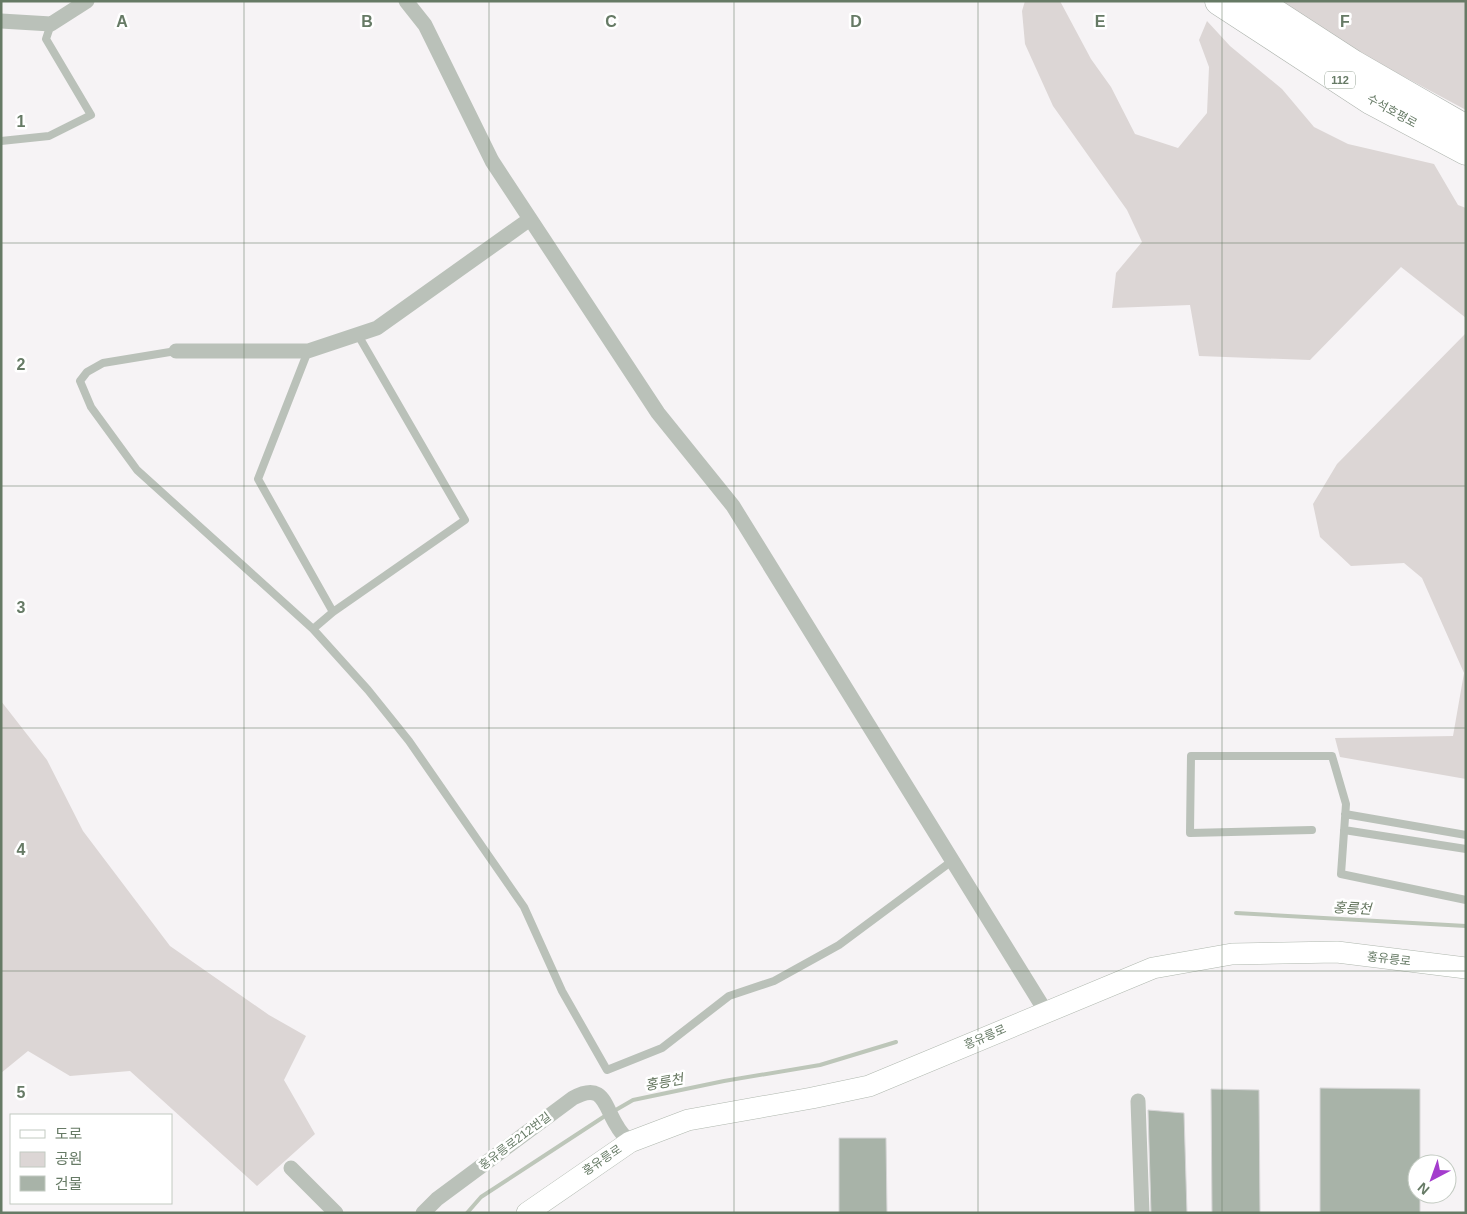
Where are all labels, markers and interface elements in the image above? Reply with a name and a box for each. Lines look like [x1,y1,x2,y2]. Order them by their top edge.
text: A [116,13,128,30]
text: B [361,13,373,30]
text: C [605,13,617,30]
text: D [850,13,862,30]
text: E [1095,13,1106,30]
text: F [1340,13,1350,30]
road number: 112 [1325,72,1355,88]
street label: 수석호평로 [1364,91,1420,131]
text: 1 [17,113,26,130]
text: 2 [17,356,26,373]
text: 3 [17,599,26,616]
text: 4 [17,841,26,858]
water label: 홍릉천 [1332,899,1373,917]
street label: 홍유릉로 [1366,949,1412,969]
street label: 홍유릉로 [962,1022,1008,1052]
water label: 홍릉천 [644,1071,686,1093]
text: 5 [17,1084,26,1101]
street label: 홍유릉로212번길 [476,1109,554,1173]
legend [10,1114,172,1204]
text: 도로 [55,1125,83,1142]
street label: 홍유릉로 [580,1142,624,1178]
text: 공원 [55,1150,83,1167]
north arrow [1407,1154,1457,1204]
text: 건물 [55,1175,83,1192]
text: N [1414,1179,1433,1198]

